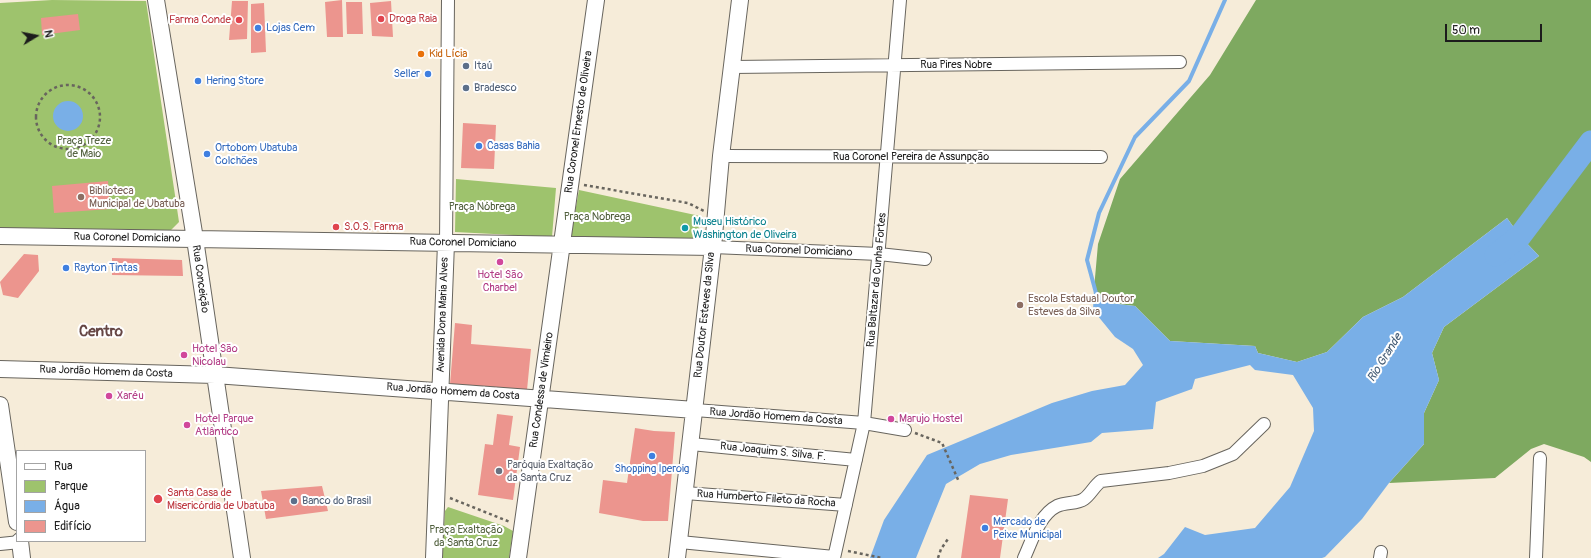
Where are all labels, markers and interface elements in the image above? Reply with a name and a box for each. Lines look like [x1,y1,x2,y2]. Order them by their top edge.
place label: Droga Raia [389,12,437,26]
place label: Farma Conde [169,13,231,27]
marker: Droga Raia [376,14,386,24]
marker: Farma Conde [234,15,244,25]
north arrow [16,16,56,56]
scale bar [1447,16,1544,42]
place label: Lojas Cem [266,21,315,35]
marker: Lojas Cem [253,23,263,33]
text: 50 m [1452,23,1480,38]
text: N [41,29,55,39]
place label: Kid Lícia [429,47,467,61]
marker: Kid Lícia [416,49,426,59]
street label: Rua Coronel Ernesto de Oliveira [562,50,596,194]
street label: Rua Pires Nobre [920,58,992,72]
place label: Itaú [474,59,492,73]
marker: Itaú [461,61,471,71]
place label: Seller [394,67,420,81]
marker: Seller [423,69,433,79]
place label: Hering Store [206,74,264,88]
marker: Hering Store [193,76,203,86]
place label: Bradesco [474,81,517,95]
marker: Bradesco [461,83,471,93]
park label: Praça Treze de Maio [57,134,111,160]
place label: Casas Bahia [487,139,540,153]
place label: Ortobom Ubatuba Colchões [215,141,297,167]
marker: Casas Bahia [474,141,484,151]
marker: Ortobom Ubatuba Colchões [202,149,212,159]
street label: Rua Coronel Pereira de Assunpção [833,150,989,164]
place label: Biblioteca Municipal de Ubatuba [89,184,185,210]
marker: Biblioteca Municipal de Ubatuba [76,192,86,202]
park label: Praça Nóbrega [449,200,515,214]
park label: Praça Nobrega [564,210,630,224]
street label: Rua Baltazar da Cunha Fortes [865,212,889,348]
place label: Museu Histórico Washington de Oliveira [693,215,797,241]
place label: S.O.S. Farma [344,220,403,234]
marker: S.O.S. Farma [331,222,341,232]
marker: Museu Histórico Washington de Oliveira [680,223,690,233]
street label: Rua Coronel Domiciano [73,230,181,246]
street label: Rua Coronel Domiciano [409,235,517,251]
street label: Rua Coronel Domiciano [745,243,853,259]
street label: Rua Conceição [189,244,211,314]
street label: Rua Doutor Esteves da Silva [692,251,718,379]
street label: Avenida Dona Maria Alves [434,257,452,373]
marker: Hotel São Charbel [495,257,505,267]
place label: Rayton Tintas [74,261,138,275]
marker: Rayton Tintas [61,263,71,273]
place label: Hotel São Charbel [477,268,523,294]
place label: Escola Estadual Doutor Esteves da Silva [1028,292,1134,318]
marker: Escola Estadual Doutor Esteves da Silva [1015,300,1025,310]
district label: Centro [79,323,123,341]
street label: Rua Condessa de Vimieiro [527,331,557,449]
water label: Rio Grande [1365,331,1405,385]
place label: Hotel São Nicolau [192,342,238,368]
marker: Hotel São Nicolau [179,350,189,360]
street label: Rua Jordão Homem da Costa [39,363,173,381]
street label: Rua Jordão Homem da Costa [386,381,520,403]
place label: Xaréu [117,389,144,403]
marker: Xaréu [104,391,114,401]
street label: Rua Jordão Homem da Costa [709,406,843,428]
place label: Hotel Parque Atlântico [195,412,254,438]
place label: Marujo Hostel [899,412,963,426]
marker: Marujo Hostel [886,414,896,424]
marker: Hotel Parque Atlântico [182,420,192,430]
street label: Rua Joaquim S. Silva. F. [719,440,827,464]
legend [16,450,146,542]
marker: Shopping Iperoig [647,451,657,461]
place label: Paróquia Exaltação da Santa Cruz [507,458,593,484]
text: Rua [54,459,73,474]
place label: Shopping Iperoig [615,462,689,476]
marker: Paróquia Exaltação da Santa Cruz [494,466,504,476]
text: Parque [54,479,88,494]
place label: Santa Casa de Misericórdia de Ubatuba [167,486,275,512]
street label: Rua Humberto Fileto da Rocha [696,488,836,510]
marker: Santa Casa de Misericórdia de Ubatuba [152,493,164,505]
place label: Banco do Brasil [302,494,371,508]
marker: Banco do Brasil [289,496,299,506]
text: Água [54,499,80,514]
place label: Mercado de Peixe Municipal [993,515,1062,541]
text: Edifício [54,519,91,534]
park label: Praça Exaltação da Santa Cruz [429,523,503,549]
marker: Mercado de Peixe Municipal [980,523,990,533]

